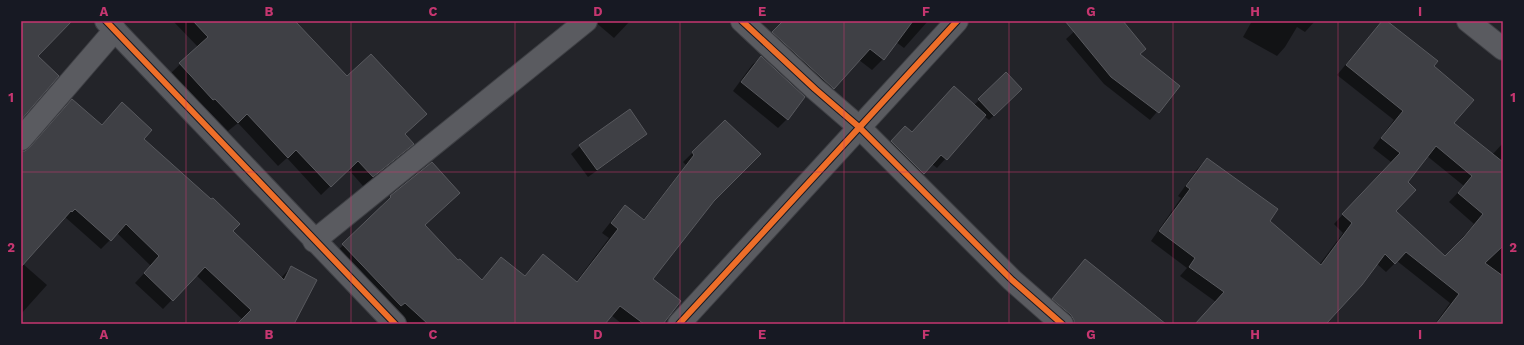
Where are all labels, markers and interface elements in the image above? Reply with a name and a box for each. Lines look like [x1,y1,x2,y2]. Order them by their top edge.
text: A [100,4,109,19]
text: B [265,4,274,19]
text: C [429,4,438,19]
text: D [593,4,603,19]
text: E [758,4,766,19]
text: F [922,4,930,19]
text: G [1086,4,1096,19]
text: H [1250,4,1260,19]
text: I [1418,4,1422,19]
text: 1 [8,90,14,105]
text: 1 [1510,90,1516,105]
text: 2 [7,240,15,255]
text: 2 [1509,240,1517,255]
text: A [100,327,109,342]
text: B [265,327,274,342]
text: C [429,327,438,342]
text: D [593,327,603,342]
text: E [758,327,766,342]
text: F [922,327,930,342]
text: G [1086,327,1096,342]
text: H [1250,327,1260,342]
text: I [1418,327,1422,342]

